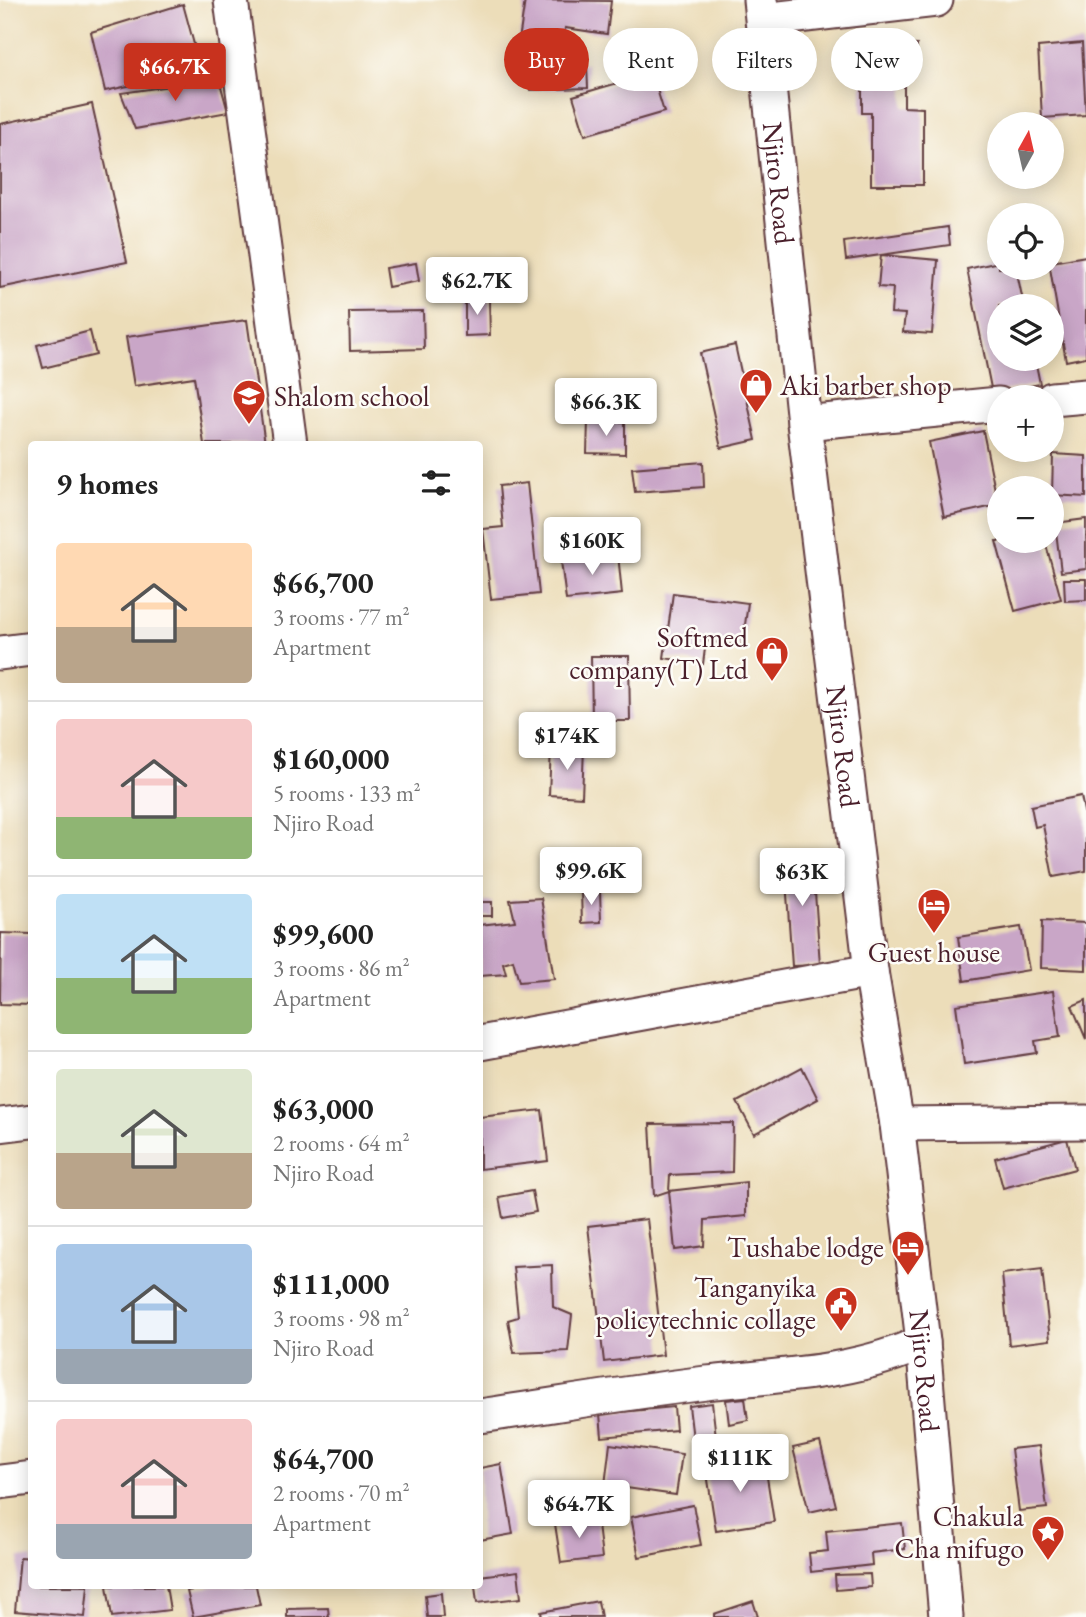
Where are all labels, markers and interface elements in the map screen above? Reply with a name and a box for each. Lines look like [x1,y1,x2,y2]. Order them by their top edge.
chip: Buy [504,28,589,91]
chip: Rent [603,28,698,91]
chip: Filters [712,28,817,91]
chip: New [831,28,923,91]
pin: $66.7K [118,43,232,103]
text: $66.7K [140,51,210,81]
north arrow [987,112,1064,189]
map controls [987,112,1064,553]
street label: Njiro Road [755,120,803,247]
button: locate [987,203,1064,280]
pin: $62.7K [420,258,534,317]
text: $62.7K [442,265,512,295]
button: layers [987,294,1064,371]
shop icon: Aki barber shop [737,366,775,415]
place label: Aki barber shop [779,367,952,403]
school or university icon: Shalom school [230,377,268,426]
place label: Shalom school [274,378,430,414]
pin: $66.3K [549,378,663,438]
button: + [987,385,1064,462]
text: $66.3K [571,386,641,416]
text: 9 homes [56,464,158,503]
icon: filters [417,464,455,502]
button: − [987,476,1064,553]
pin: $160K [543,518,641,577]
text: $160K [560,525,624,555]
text: $66,700 [273,563,374,602]
icon: home [112,571,196,655]
text: 3 rooms · 77 m² [273,602,410,632]
place label: Softmed company(T) Ltd [569,619,749,687]
text: Apartment [273,632,371,662]
shop icon: Softmed company(T) Ltd [753,634,791,683]
street label: Njiro Road [818,683,869,810]
pin: $174K [518,712,616,772]
text: $174K [535,720,599,750]
text: $160,000 [273,739,389,778]
icon: home [112,747,196,831]
text: 5 rooms · 133 m² [273,778,421,808]
text: Njiro Road [273,808,374,838]
pin: $99.6K [534,848,648,907]
pin: $63K [761,848,843,908]
text: $99.6K [556,855,626,885]
text: $63K [776,856,828,886]
hotel icon: Guest house [915,886,953,935]
text: $99,600 [273,914,374,953]
icon: home [112,922,196,1006]
place label: Guest house [868,934,1000,970]
text: 3 rooms · 86 m² [273,953,410,983]
text: Apartment [273,983,371,1013]
text: $63,000 [273,1089,374,1128]
icon: home [112,1097,196,1181]
text: 2 rooms · 64 m² [273,1128,410,1158]
text: Njiro Road [273,1158,374,1188]
hotel icon: Tushabe lodge [889,1228,927,1277]
place label: Tushabe lodge [727,1229,884,1265]
text: $111,000 [273,1264,389,1303]
place label: Tanganyika policytechnic collage [595,1269,817,1337]
icon: home [112,1272,196,1356]
public building icon: Tanganyika policytechnic collage [822,1284,860,1333]
text: 3 rooms · 98 m² [273,1303,410,1333]
street label: Njiro Road [901,1308,949,1434]
text: Njiro Road [273,1333,374,1363]
pin: $111K [691,1434,789,1494]
text: $64,700 [273,1439,374,1478]
text: $111K [708,1442,772,1472]
icon: home [112,1447,196,1531]
text: 2 rooms · 70 m² [273,1478,410,1508]
pin: $64.7K [522,1480,636,1540]
text: $64.7K [544,1488,614,1518]
place label: Chakula Cha mifugo [895,1498,1025,1566]
text: Apartment [273,1508,371,1538]
place icon: Chakula Cha mifugo [1029,1513,1067,1562]

